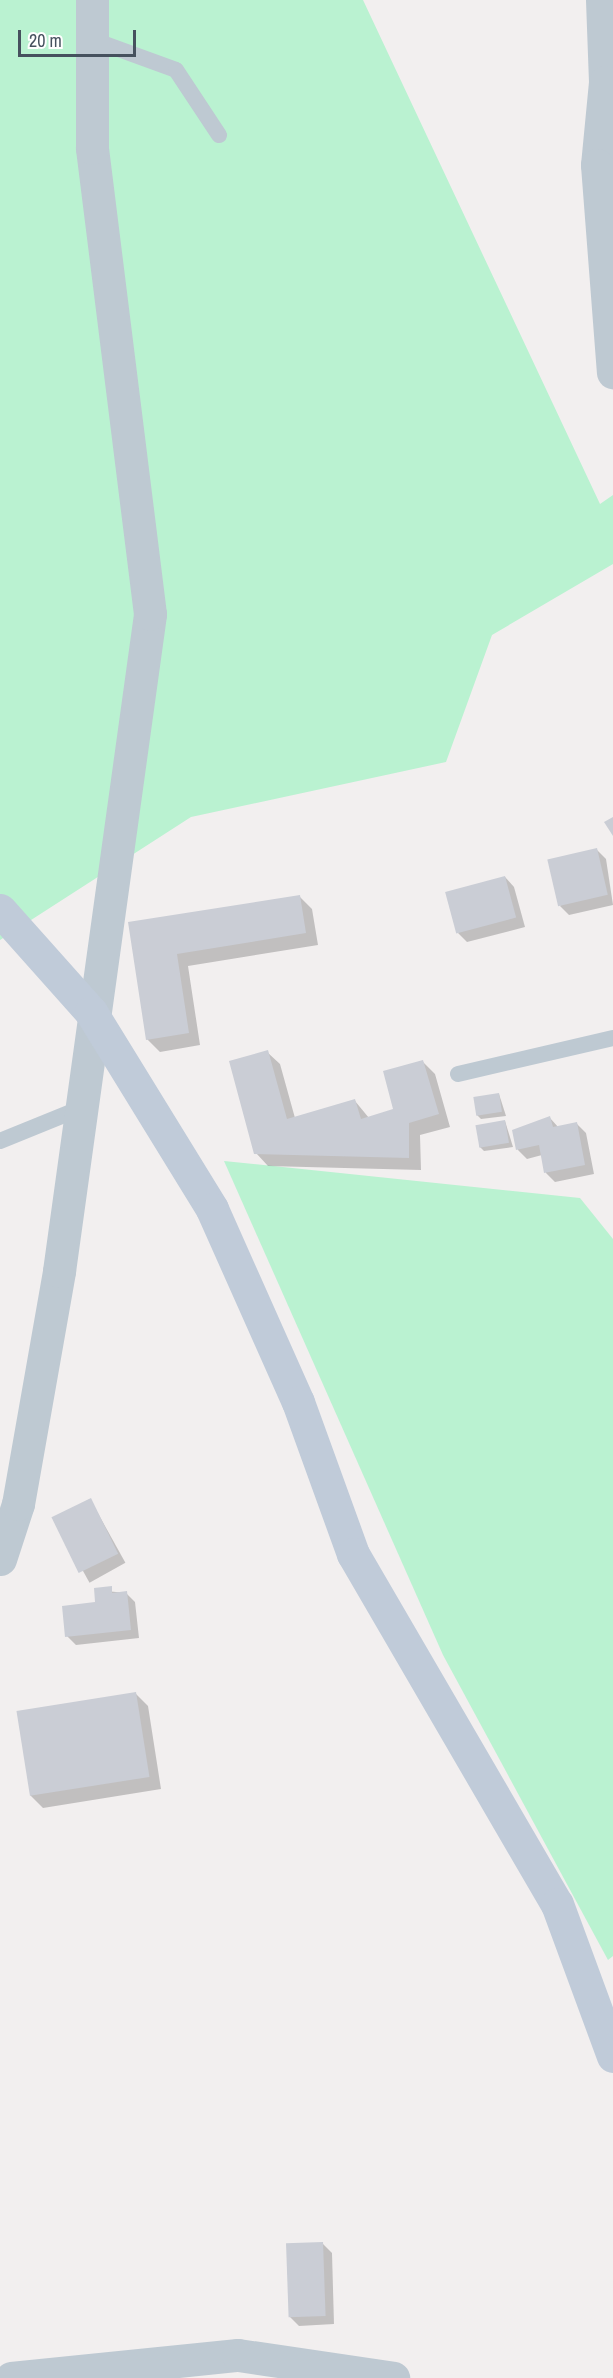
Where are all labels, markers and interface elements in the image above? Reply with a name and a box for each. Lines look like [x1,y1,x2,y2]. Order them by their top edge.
scale bar [21,18,140,56]
text: 20 m [29,28,62,53]

